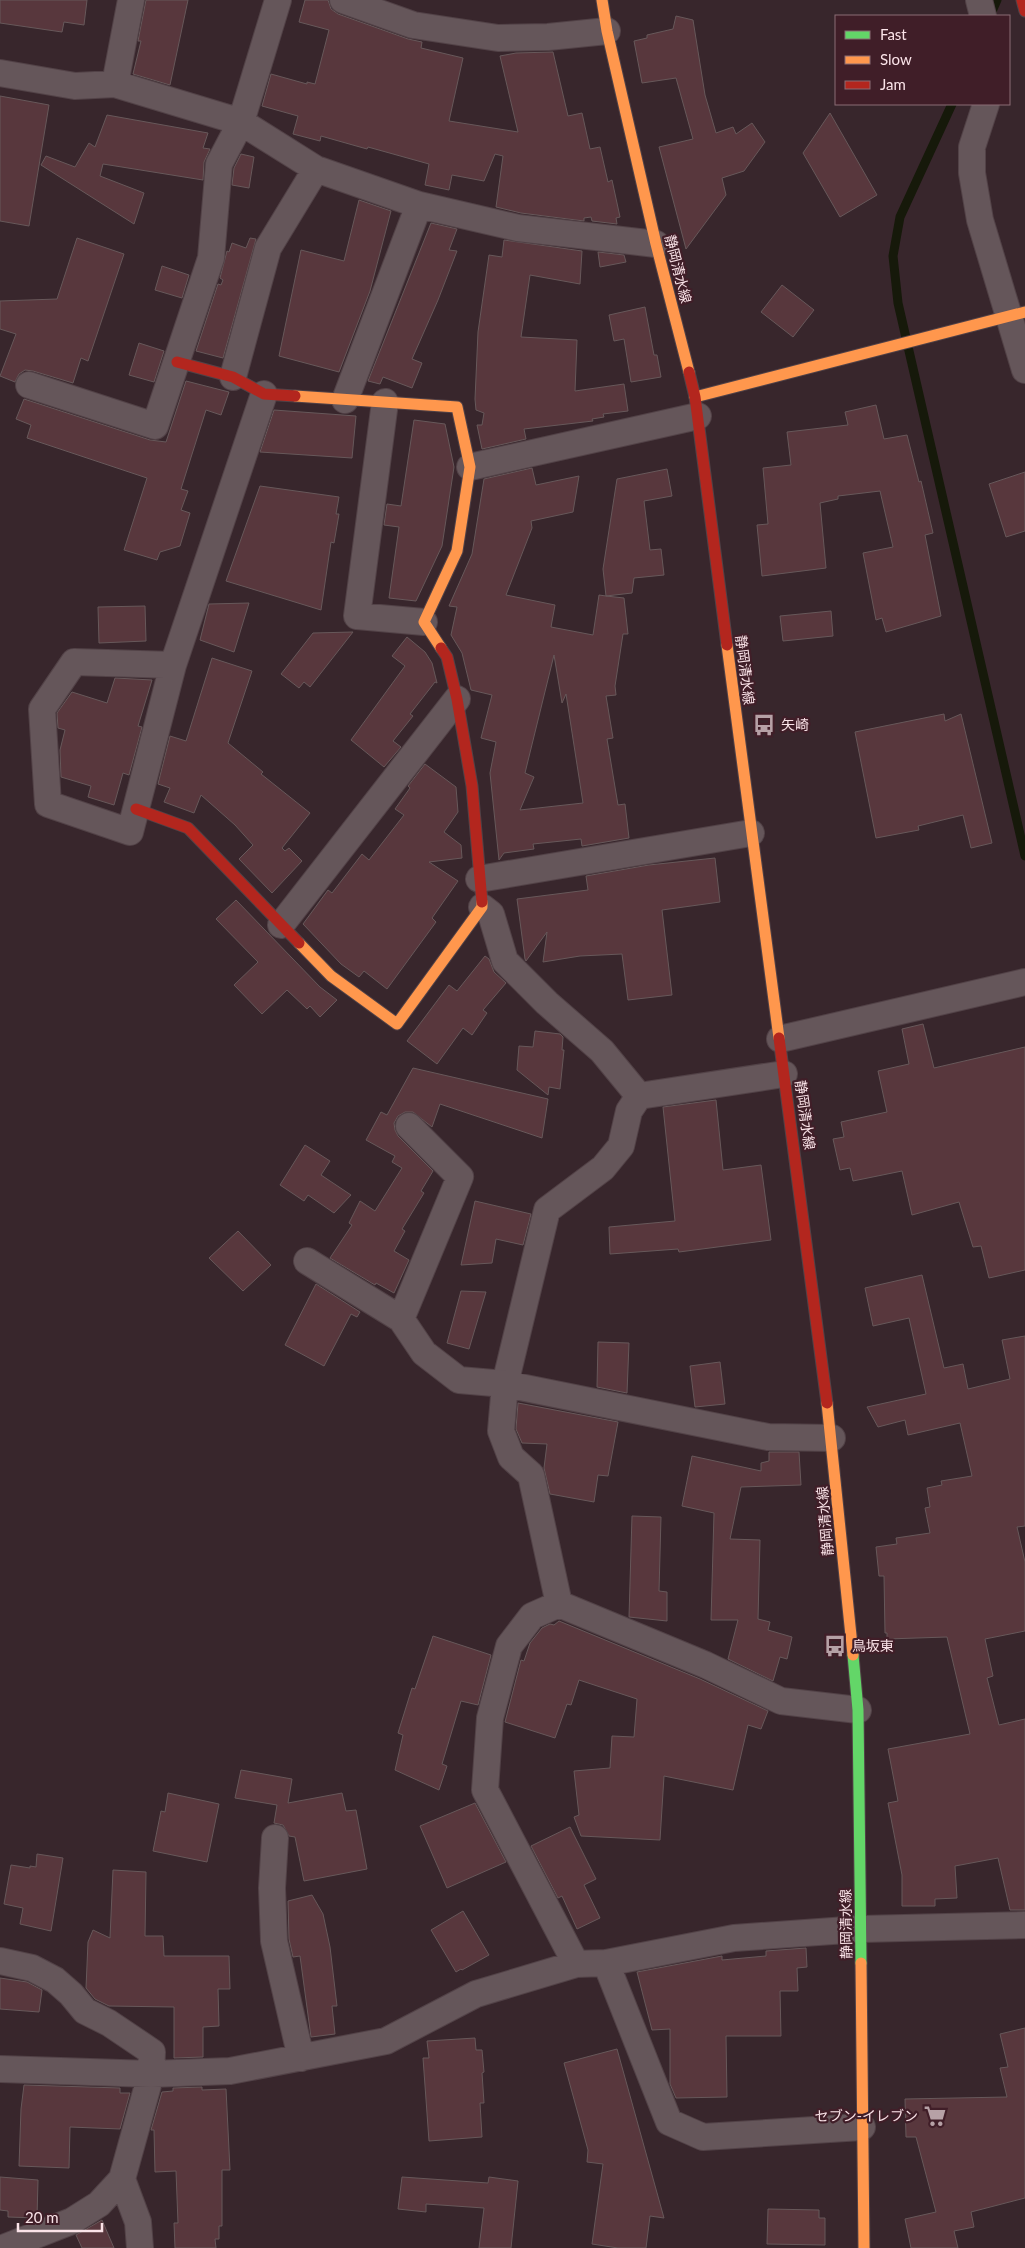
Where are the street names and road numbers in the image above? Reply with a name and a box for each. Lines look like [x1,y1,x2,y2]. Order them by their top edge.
street label: 静岡清水線 [662,233,695,305]
street label: 静岡清水線 [733,634,758,706]
street label: 静岡清水線 [792,1079,819,1151]
street label: 静岡清水線 [813,1485,836,1557]
street label: 静岡清水線 [836,1889,855,1959]

